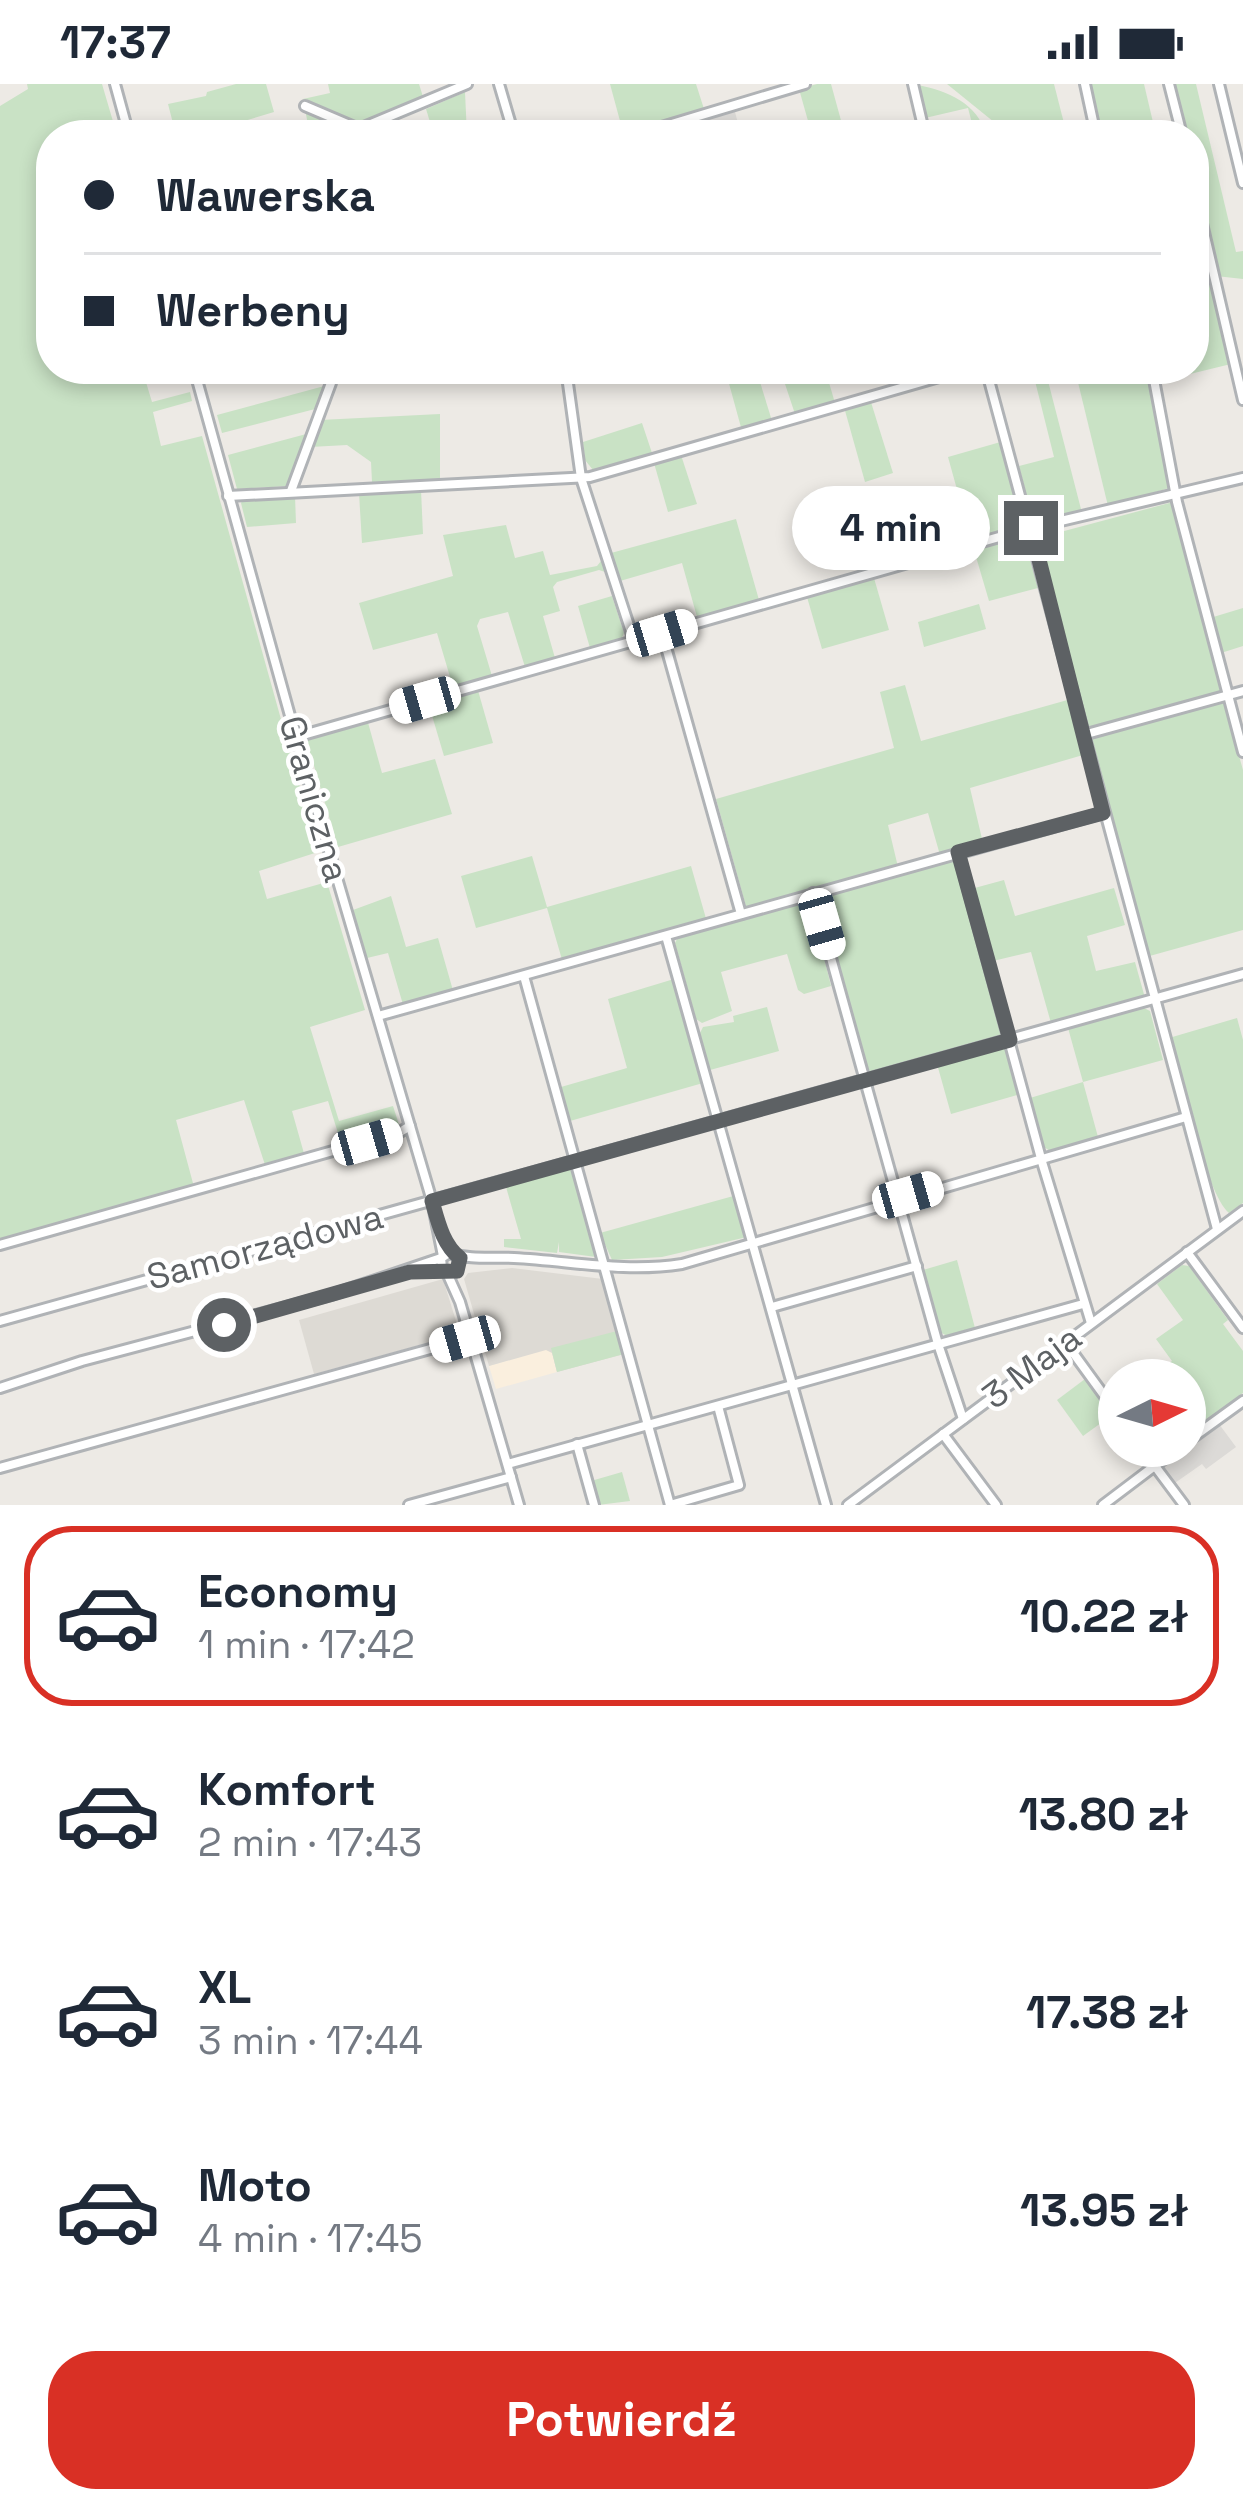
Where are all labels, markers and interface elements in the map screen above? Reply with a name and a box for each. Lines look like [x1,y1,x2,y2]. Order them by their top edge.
text: 17:37 [60,14,171,71]
text: Wawerska [156,167,375,224]
text: Werbeny [156,282,350,339]
callout: 4 min [791,486,989,570]
route end [1004,501,1058,555]
text: 4 min [840,503,942,552]
car [622,605,702,661]
car [385,673,465,727]
street label: Graniczna [268,711,360,887]
car [795,884,849,964]
car [327,1115,407,1169]
car [868,1168,948,1222]
street label: Samorządowa [142,1193,388,1301]
route start [197,1298,251,1352]
car [425,1312,505,1366]
street label: 3 Maja [973,1315,1091,1419]
north arrow [1098,1359,1206,1467]
map controls [1098,1359,1206,1467]
icon: car [54,1562,162,1670]
text: Economy [198,1563,398,1620]
text: 10.22 zł [1020,1588,1189,1645]
text: 1 min · 17:42 [198,1620,415,1669]
icon: car [54,1760,162,1868]
text: Komfort [198,1761,376,1818]
text: 13.80 zł [1019,1786,1189,1843]
text: 2 min · 17:43 [198,1818,422,1867]
icon: car [54,1958,162,2066]
text: XL [198,1959,251,2016]
text: 17.38 zł [1026,1984,1189,2041]
text: 3 min · 17:44 [198,2016,423,2065]
icon: car [54,2156,162,2264]
text: Moto [198,2157,312,2214]
text: 13.95 zł [1020,2182,1189,2239]
text: 4 min · 17:45 [198,2214,423,2263]
button: Potwierdź [48,2351,1195,2489]

